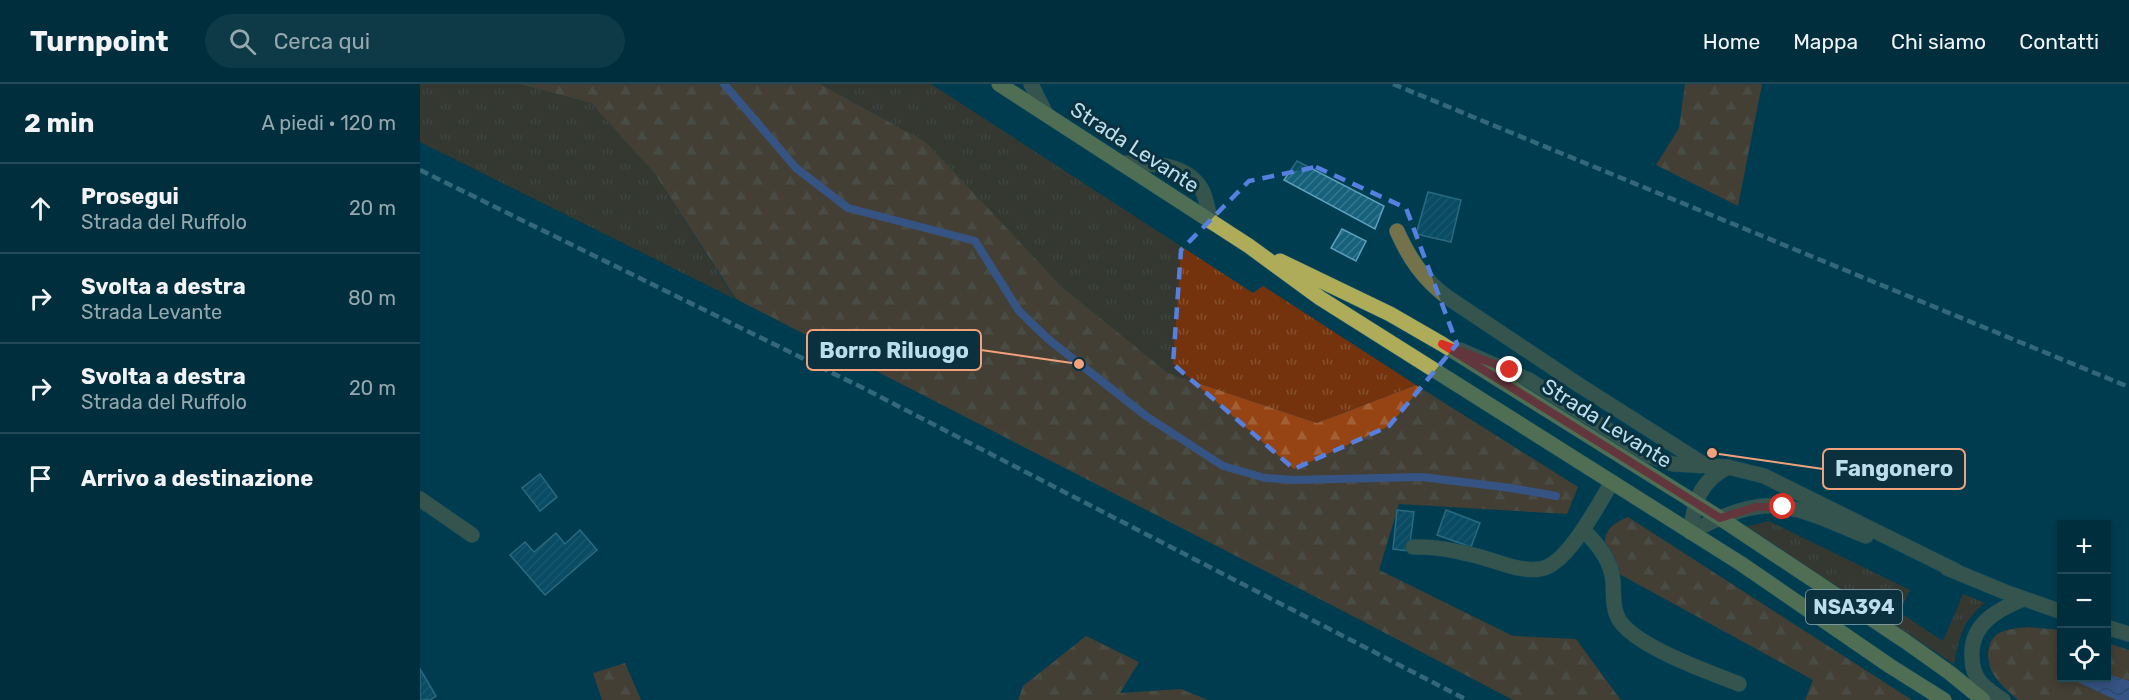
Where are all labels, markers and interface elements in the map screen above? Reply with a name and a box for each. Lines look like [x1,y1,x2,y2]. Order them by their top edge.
search box [205,14,625,68]
text: Turnpoint [30,25,169,58]
icon: search [226,25,259,58]
text: Cerca qui [274,28,370,55]
text: Home [1703,29,1760,54]
text: Mappa [1793,29,1858,54]
text: Chi siamo [1891,29,1986,54]
text: Contatti [2019,29,2099,54]
street label: Strada Levante [1066,96,1204,198]
text: 2 min [24,108,94,139]
text: A piedi · 120 m [261,111,396,135]
text: Prosegui [81,183,179,210]
icon: ahead [24,192,57,225]
text: 20 m [349,196,396,220]
text: Strada del Ruffolo [81,210,247,234]
text: Svolta a destra [81,273,246,300]
icon: right [24,282,57,315]
text: 80 m [348,286,396,310]
text: Strada Levante [81,300,222,324]
callout: Borro Riluogo [807,330,981,370]
text: Borro Riluogo [819,337,969,364]
route end [1496,356,1522,382]
text: Svolta a destra [81,363,246,390]
icon: right [24,372,57,405]
street label: Strada Levante [1538,373,1676,473]
text: 20 m [349,376,396,400]
text: Strada del Ruffolo [81,390,247,414]
callout: Fangonero [1823,449,1965,489]
text: Fangonero [1835,455,1953,482]
icon: arrive [24,462,57,495]
text: Arrivo a destinazione [81,465,313,492]
route start [1769,493,1795,519]
map controls [2057,520,2111,682]
button: + [2057,520,2111,574]
button: − [2057,574,2111,628]
road number: NSA394 [1806,590,1902,624]
button: locate [2057,628,2111,682]

